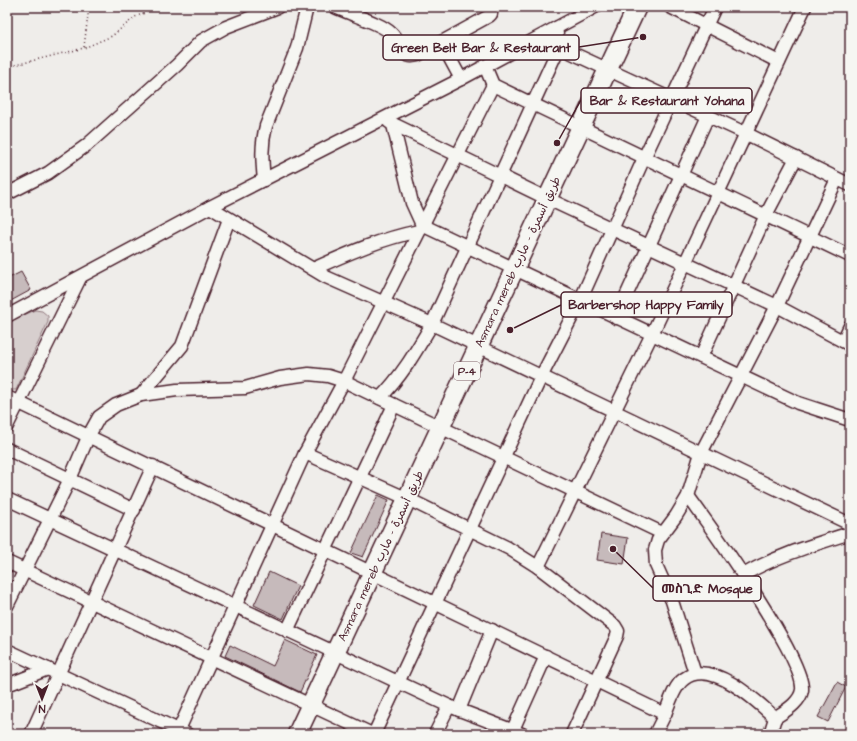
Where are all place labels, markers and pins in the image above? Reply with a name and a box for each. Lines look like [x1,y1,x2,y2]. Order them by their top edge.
callout: Green Belt Bar & Restaurant [383,35,579,60]
callout: Bar & Restaurant Yohana [581,88,752,113]
callout: Barbershop Happy Family [561,292,732,317]
callout: መስጊድ Mosque [653,576,761,601]

